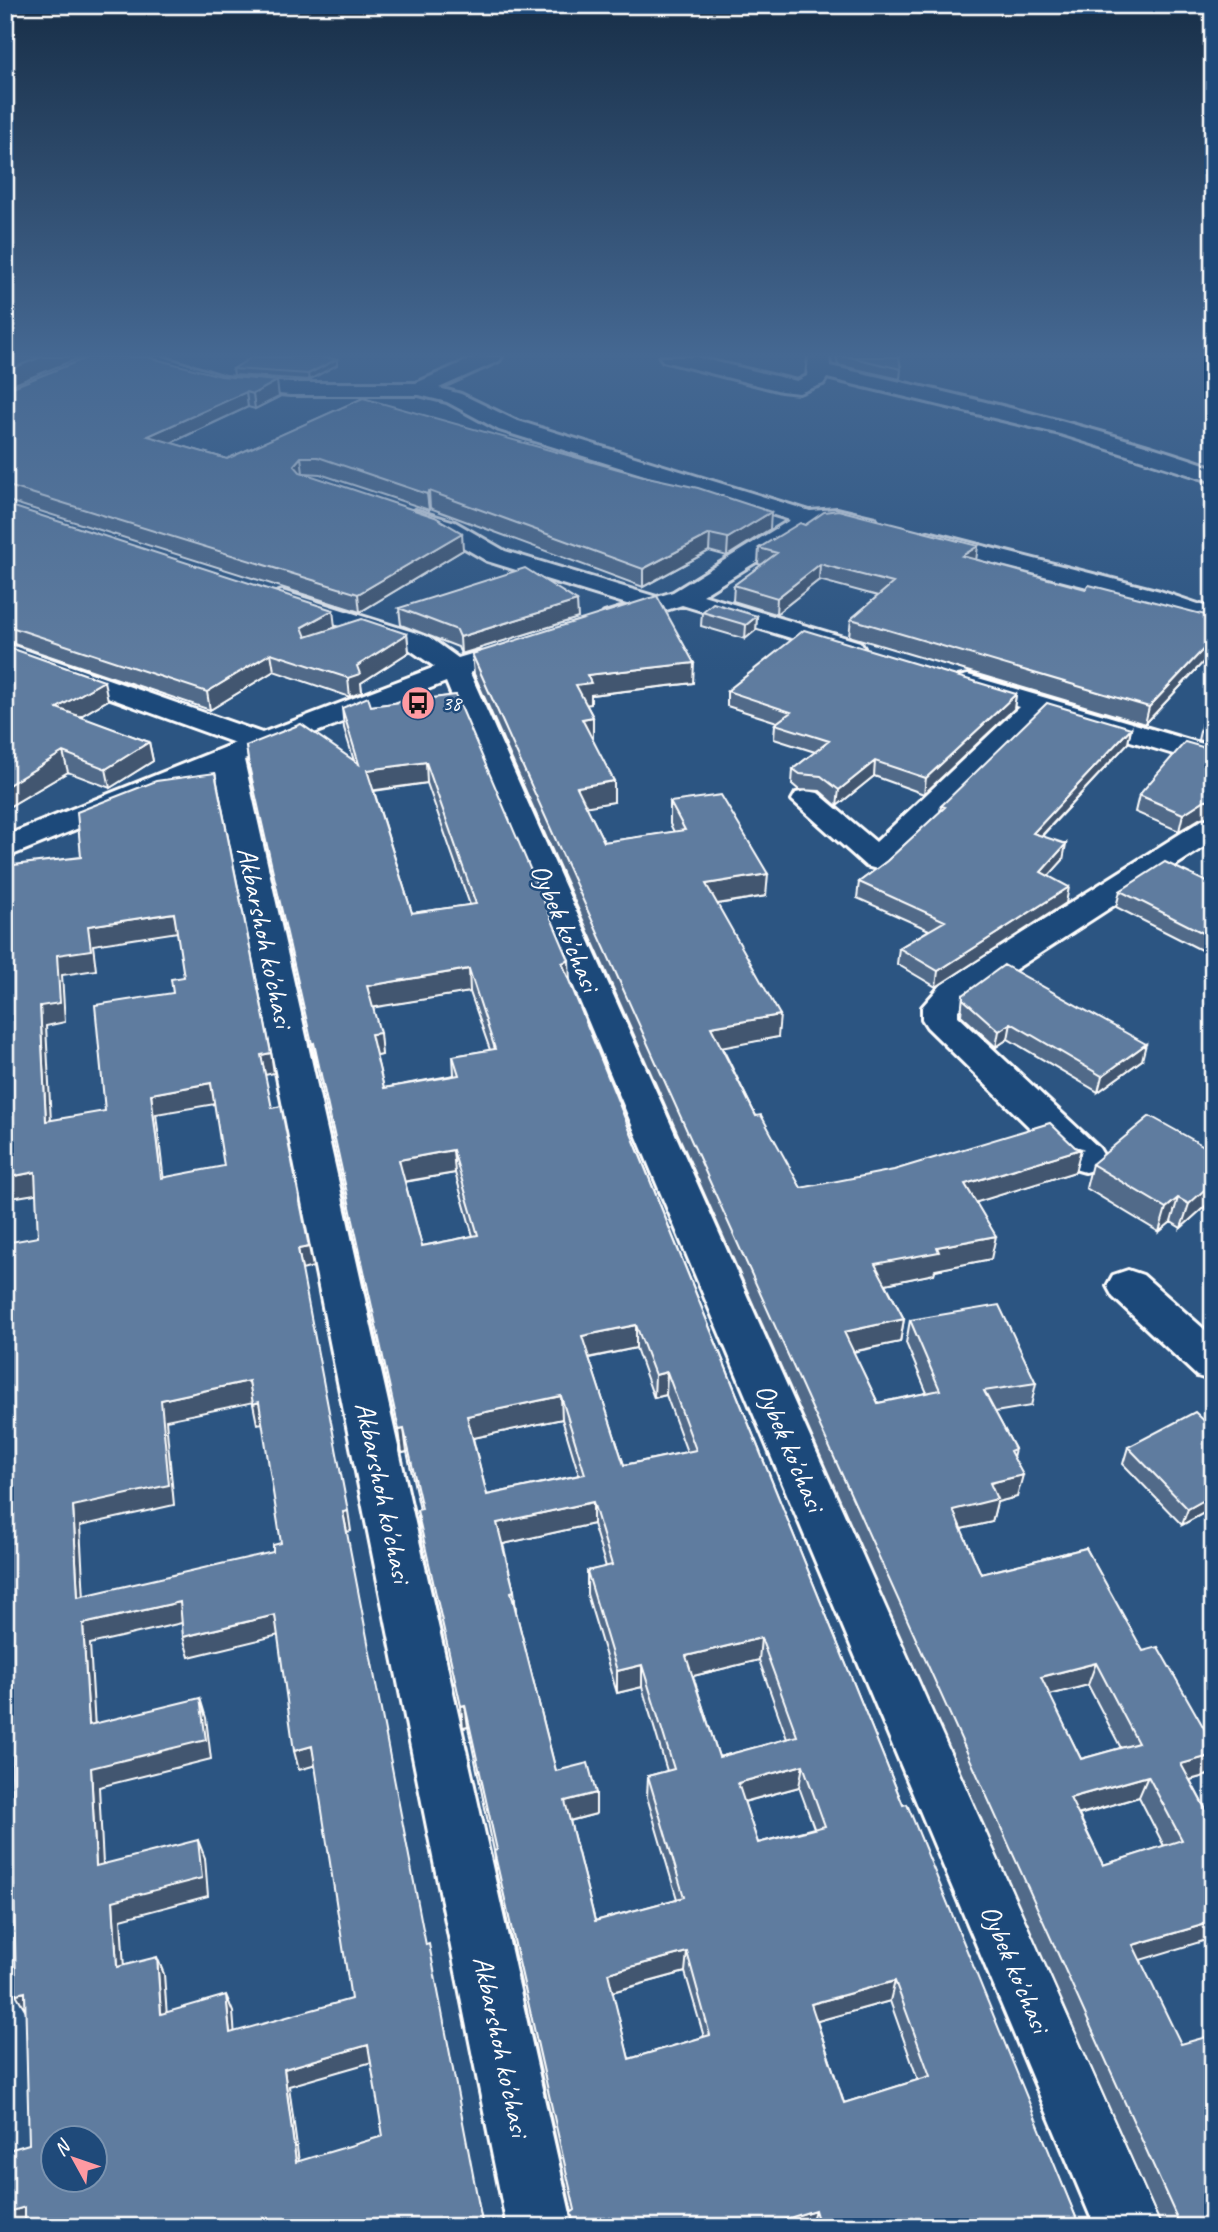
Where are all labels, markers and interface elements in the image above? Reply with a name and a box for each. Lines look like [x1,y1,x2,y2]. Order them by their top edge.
bus stop icon: 38 [399,684,437,722]
place label: 38 [442,690,463,716]
street label: Akbarshoh ko'chasi [229,844,302,1034]
street label: Oybek ko'chasi [523,858,610,1000]
street label: Oybek ko'chasi [748,1378,835,1520]
street label: Akbarshoh ko'chasi [347,1399,420,1589]
street label: Oybek ko'chasi [973,1899,1060,2041]
street label: Akbarshoh ko'chasi [465,1953,538,2143]
north arrow [38,2124,108,2194]
text: N [49,2134,77,2161]

